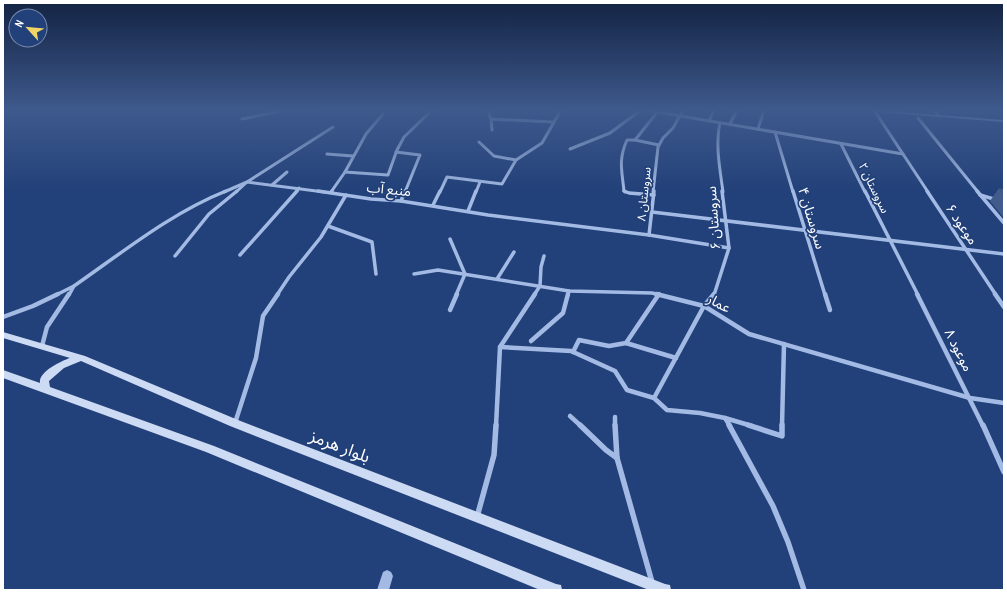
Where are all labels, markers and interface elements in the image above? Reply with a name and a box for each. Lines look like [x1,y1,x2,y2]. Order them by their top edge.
north arrow [8,8,48,48]
text: N [12,18,27,29]
street label: سروستان ۲ [856,160,893,216]
street label: سروستان ۸ [633,166,654,222]
street label: منبع آب [366,178,412,202]
street label: سروستان ۴ [794,185,830,251]
street label: سروستان ۶ [702,186,724,250]
street label: موعود ۶ [942,200,982,248]
street label: عمار [703,289,734,317]
street label: موعود ۸ [941,326,977,374]
street label: بلوار هرمز [306,424,373,468]

